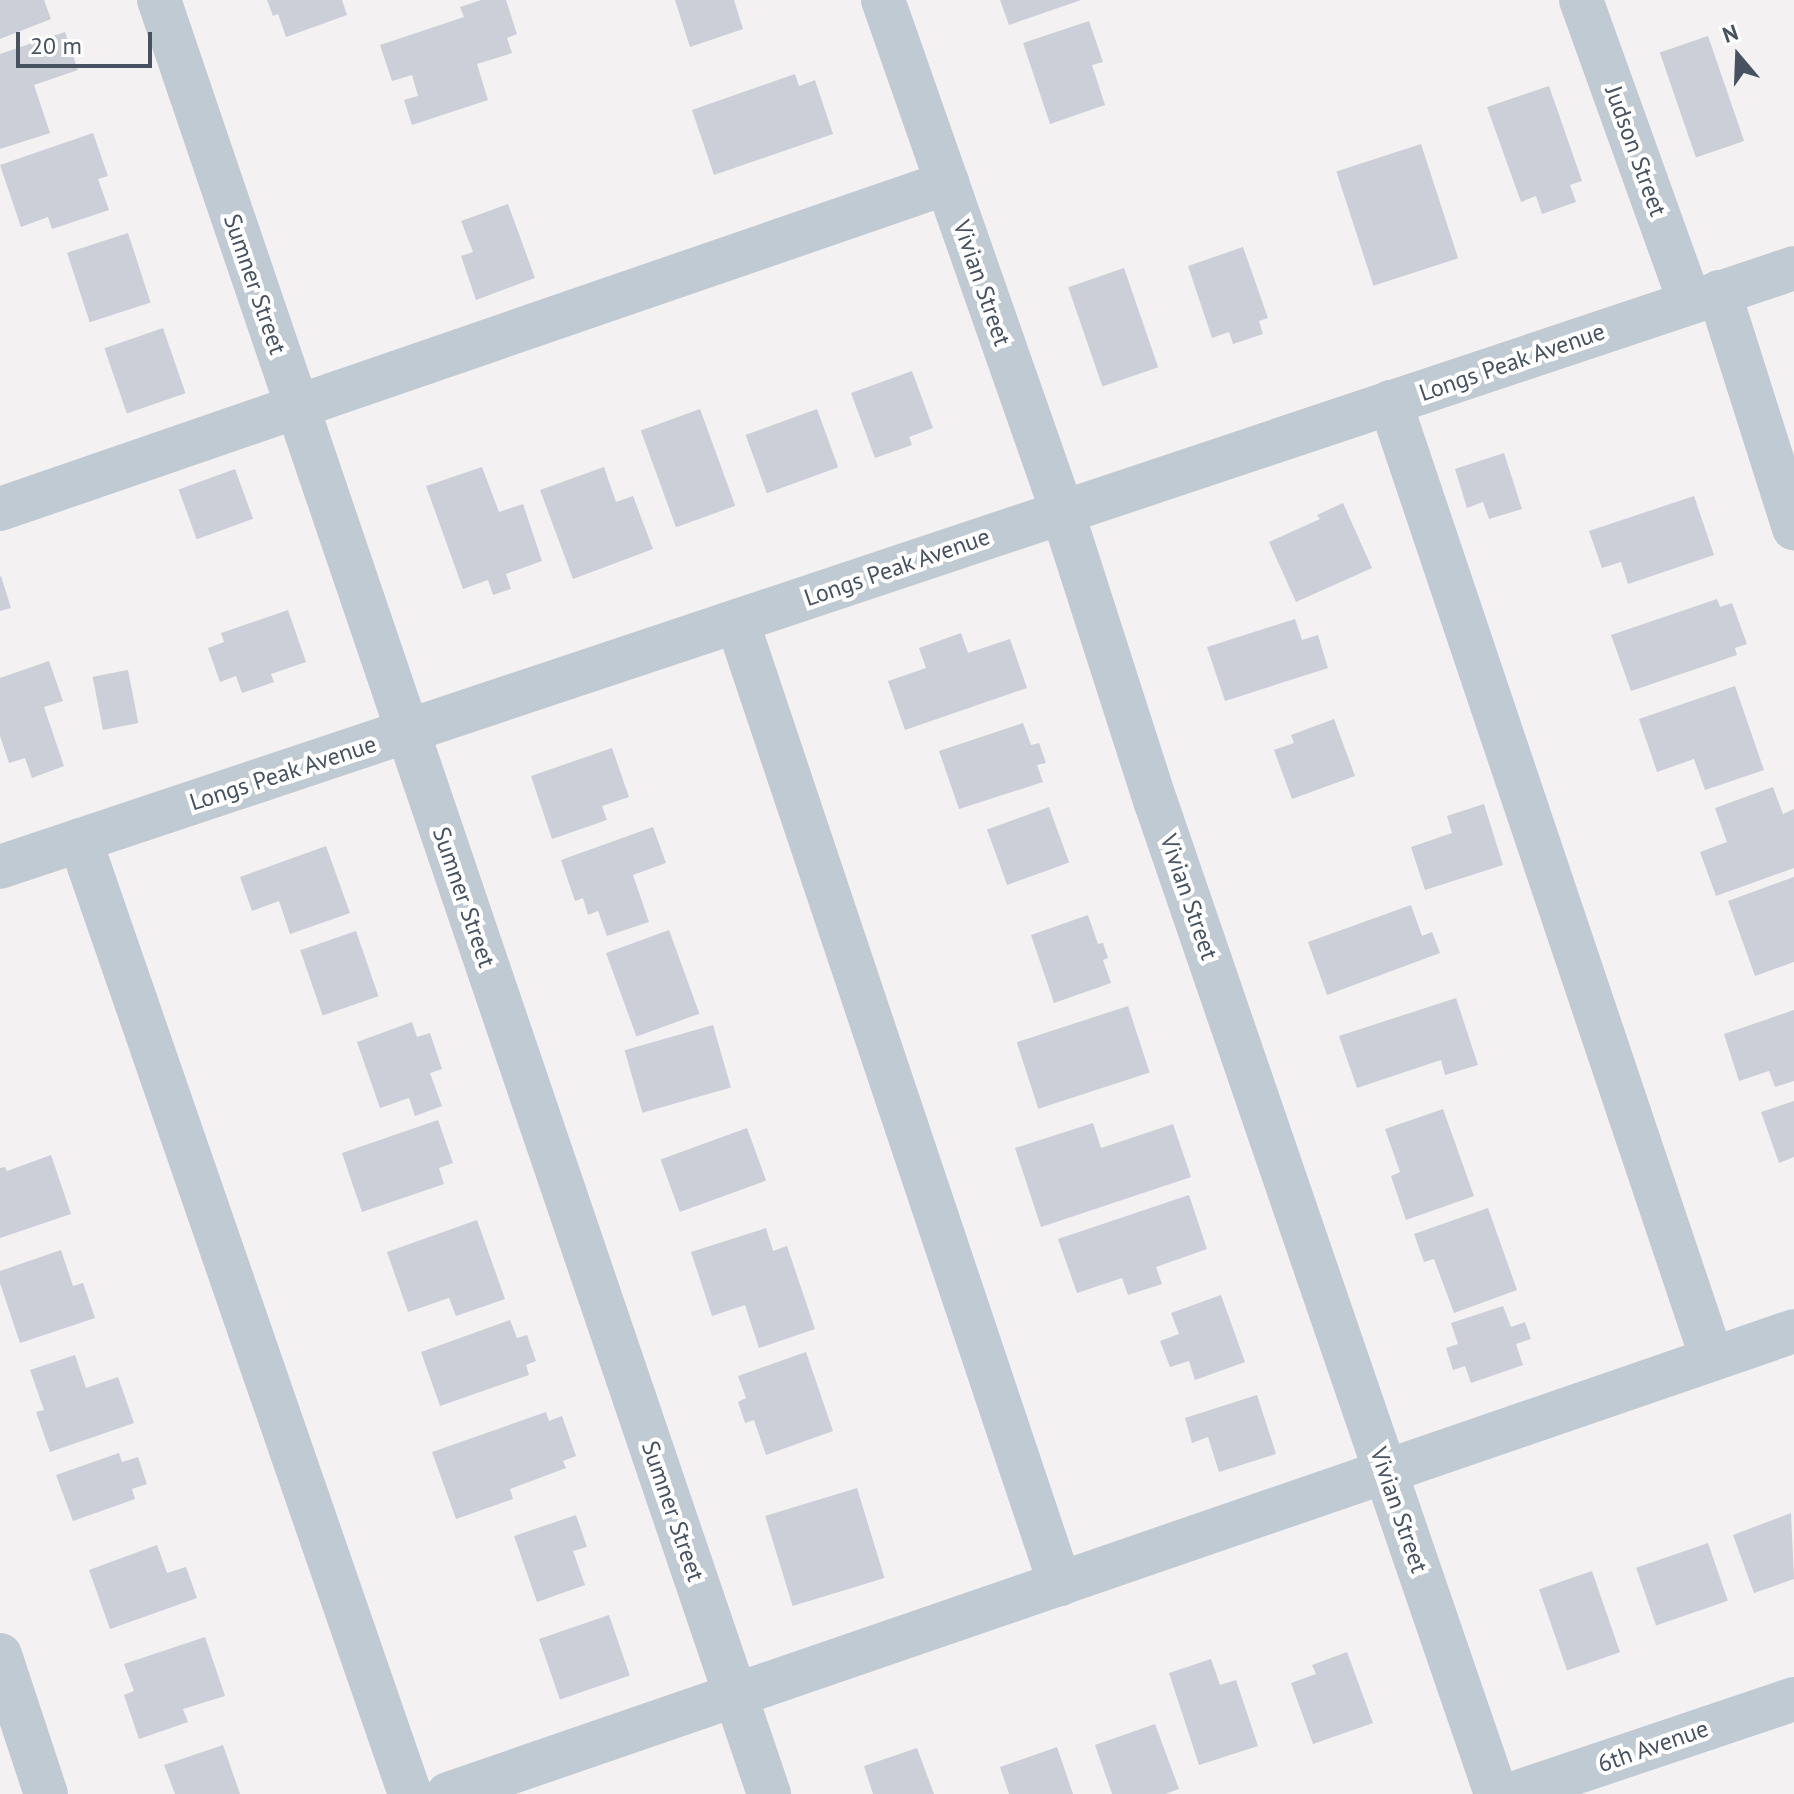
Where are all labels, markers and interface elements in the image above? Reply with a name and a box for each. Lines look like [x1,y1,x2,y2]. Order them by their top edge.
scale bar [20,16,156,66]
north arrow [1698,16,1778,96]
text: N [1719,18,1742,49]
text: 20 m [30,30,82,61]
street label: Judson Street [1599,82,1673,220]
street label: Sumner Street [218,210,292,358]
street label: Vivian Street [947,216,1017,350]
street label: Longs Peak Avenue [1415,316,1609,408]
street label: Longs Peak Avenue [800,521,994,613]
street label: Longs Peak Avenue [185,729,381,817]
street label: Sumner Street [427,823,501,971]
street label: Vivian Street [1154,830,1224,964]
street label: Sumner Street [636,1437,710,1585]
street label: Vivian Street [1364,1443,1434,1577]
street label: 6th Avenue [1594,1714,1712,1778]

